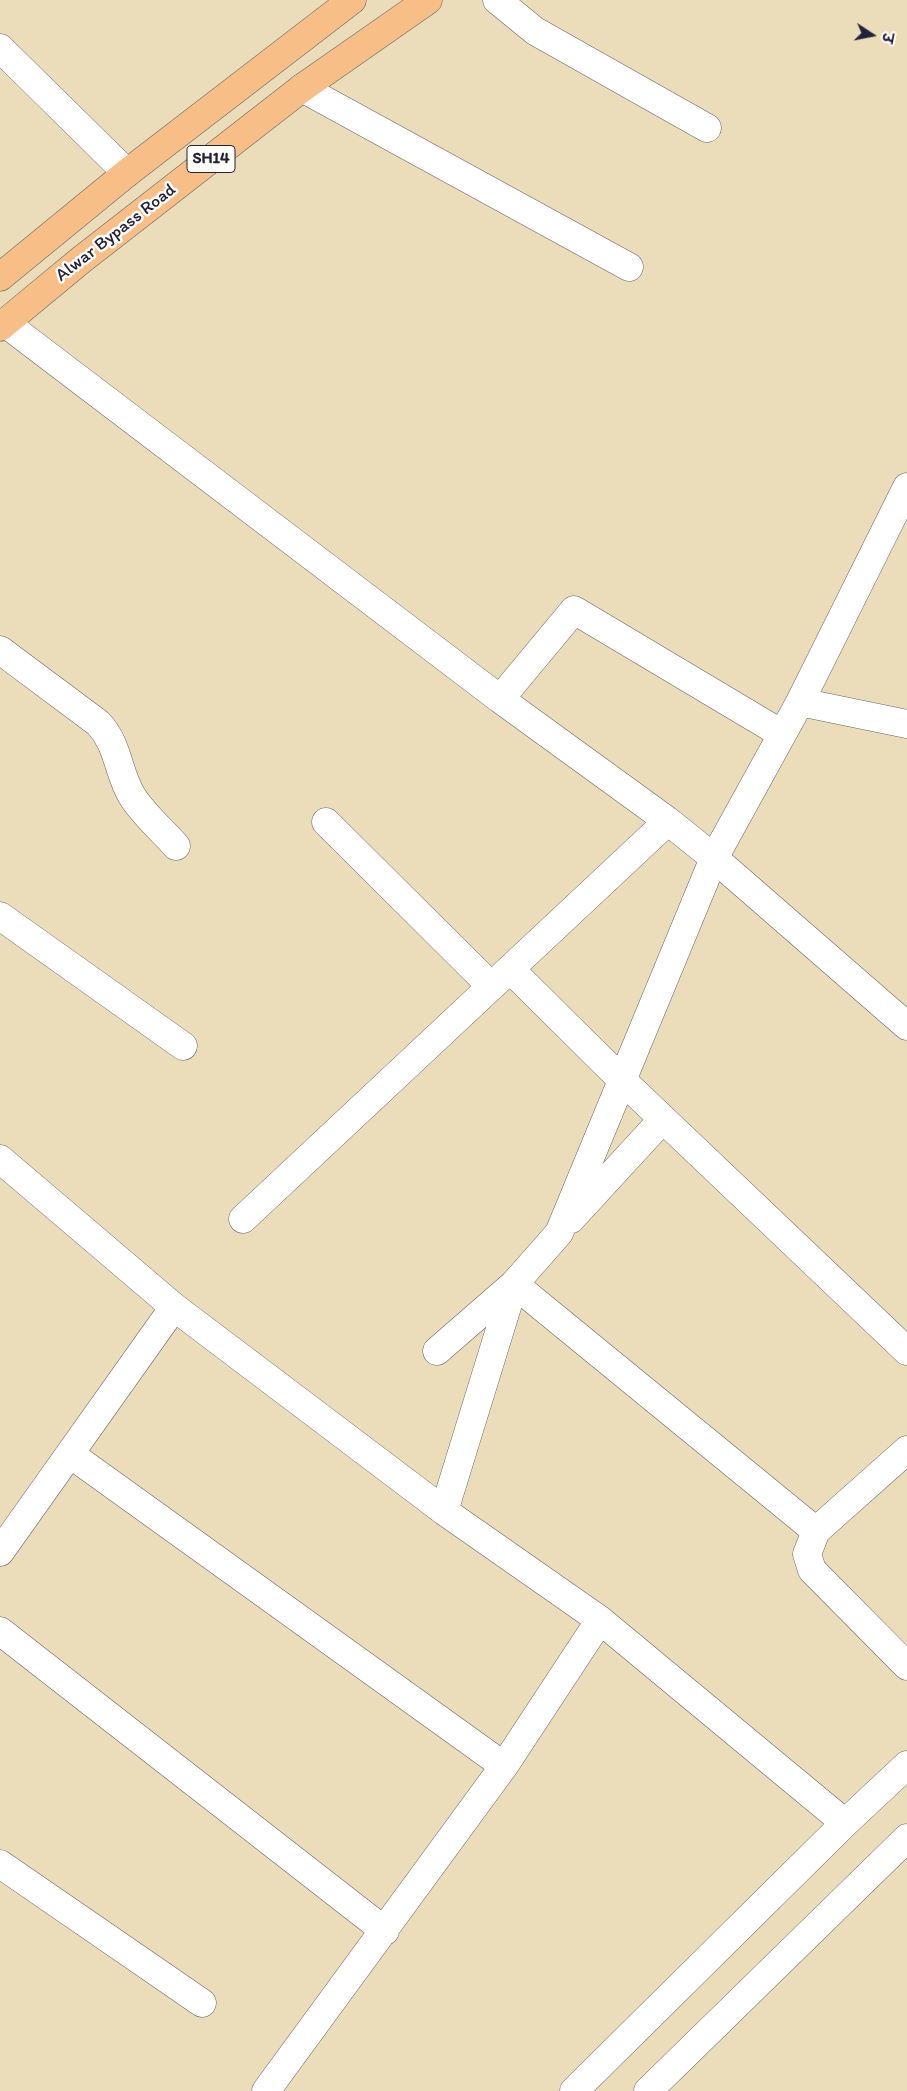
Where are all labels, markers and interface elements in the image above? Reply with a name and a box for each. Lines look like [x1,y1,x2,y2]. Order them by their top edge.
north arrow [847,10,897,60]
text: उ [878,32,896,44]
road number: SH14 [187,146,235,172]
street label: Alwar Bypass Road [52,179,180,287]

